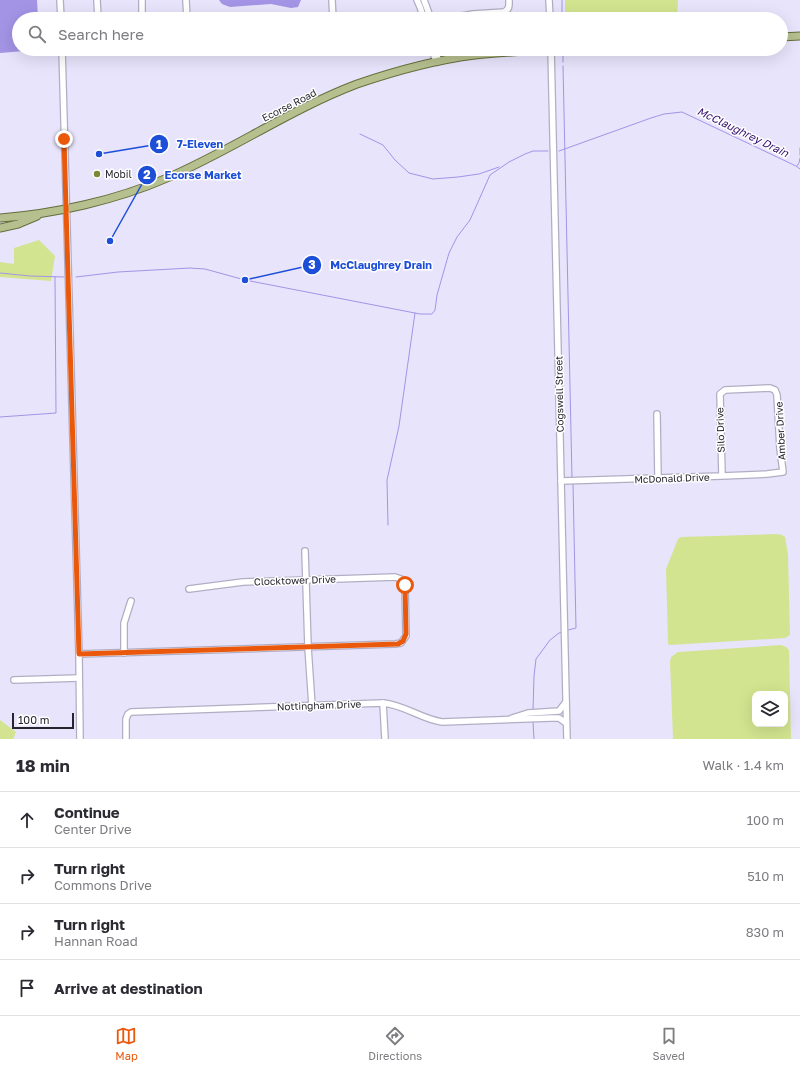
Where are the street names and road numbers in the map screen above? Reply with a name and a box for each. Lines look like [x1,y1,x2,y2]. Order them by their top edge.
street label: Ecorse Road [260,86,318,124]
street label: Cogswell Street [552,356,566,432]
street label: Amber Drive [772,401,788,461]
street label: Silo Drive [713,407,727,453]
street label: McDonald Drive [634,471,710,485]
street label: Clocktower Drive [254,573,336,587]
street label: Nottingham Drive [277,698,362,712]

